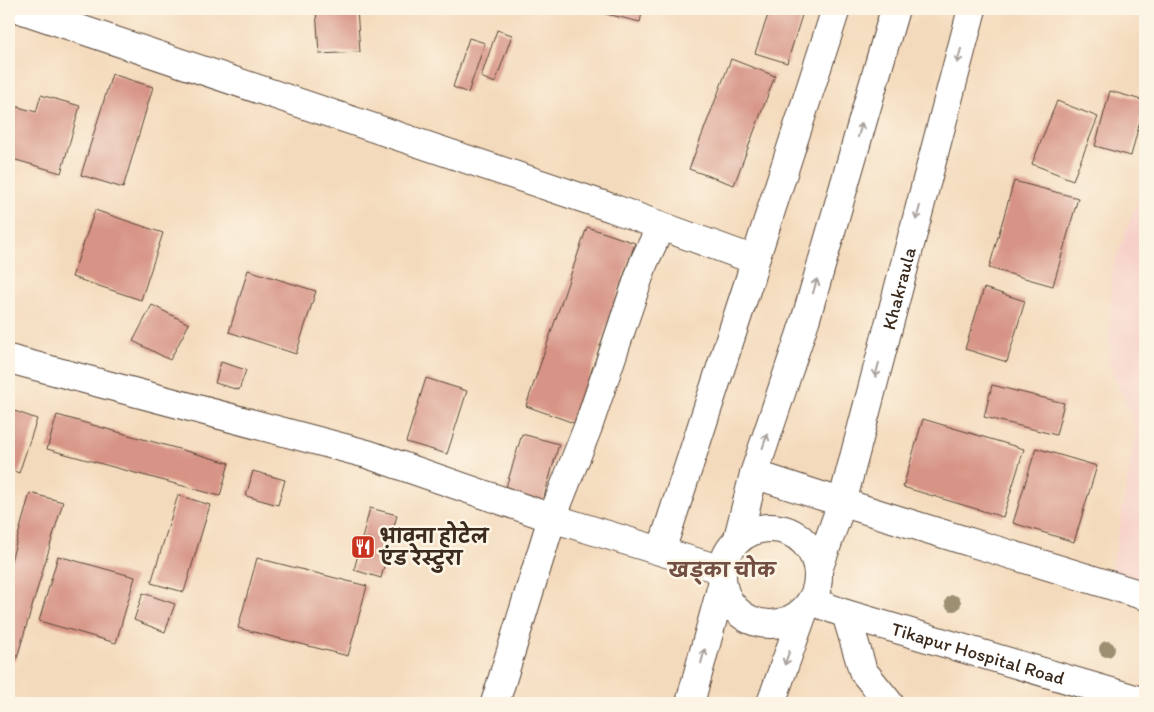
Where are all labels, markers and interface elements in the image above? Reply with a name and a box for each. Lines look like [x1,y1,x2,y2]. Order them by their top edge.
one-way arrow [954,47,964,63]
one-way arrow [855,123,865,139]
one-way arrow [913,205,922,221]
street label: Khakraula [877,244,920,332]
one-way arrow [810,279,820,295]
one-way arrow [871,362,881,378]
one-way arrow [761,434,770,449]
place label: भावना होटेल एंड रेस्टुरा [378,521,490,573]
restaurant icon: भावना होटेल एंड रेस्टुरा [350,534,376,560]
district label: खड्का चोक [666,555,777,585]
street label: Tikapur Hospital Road [889,617,1067,689]
one-way arrow [698,649,708,665]
one-way arrow [782,650,791,665]

